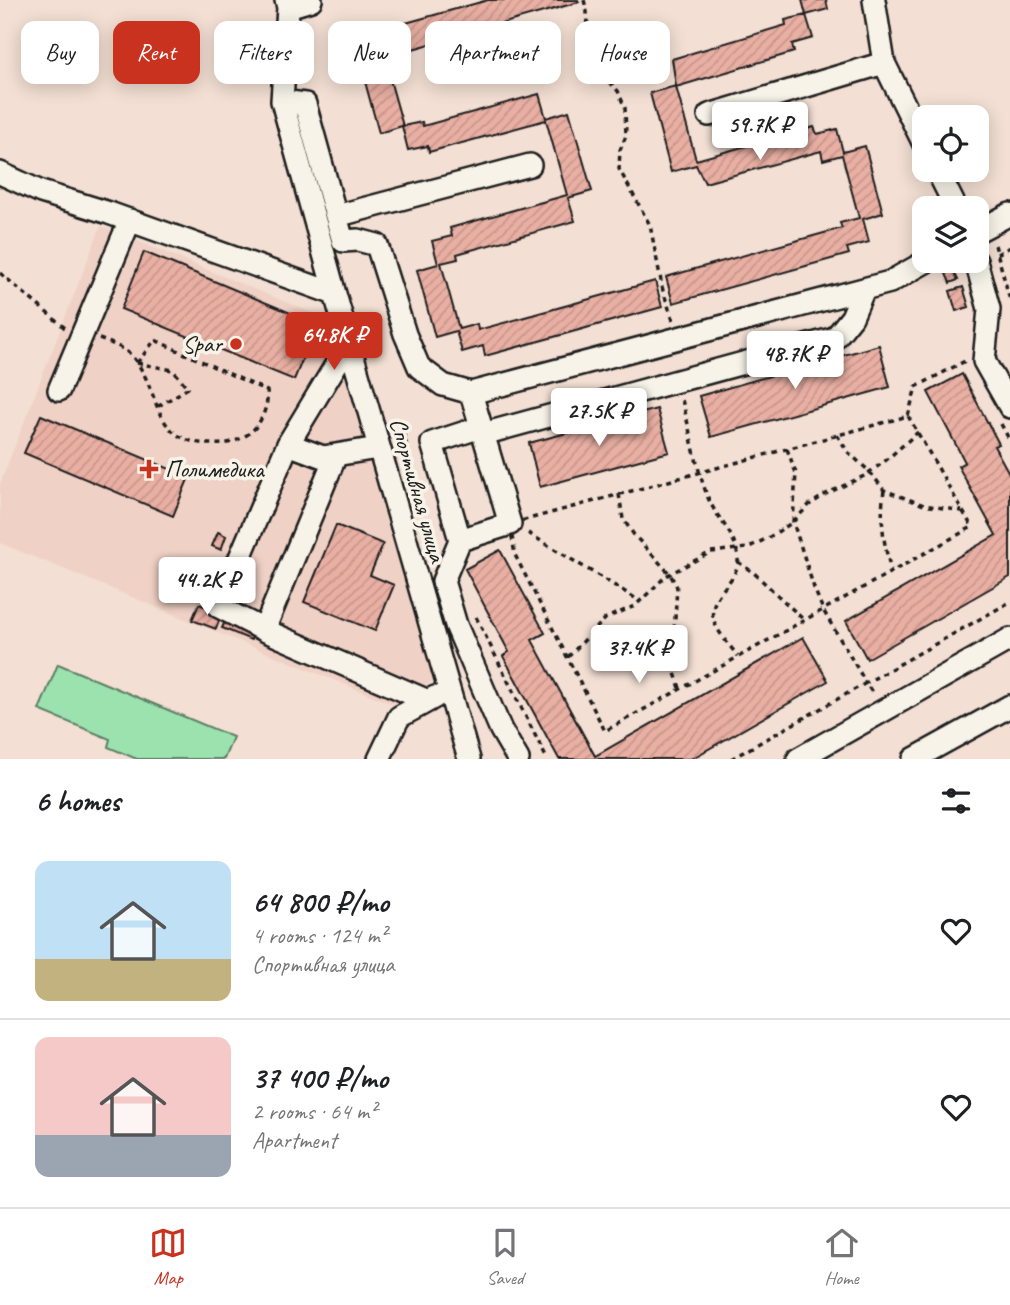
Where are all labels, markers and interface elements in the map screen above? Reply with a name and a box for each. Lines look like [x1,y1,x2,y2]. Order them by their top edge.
chip: Buy [21,21,99,84]
chip: Rent [113,21,200,84]
chip: Filters [214,21,314,84]
chip: New [328,21,411,84]
chip: Apartment [425,21,561,84]
chip: House [575,21,670,84]
pin: 59.7K ₽ [695,102,825,162]
map controls [912,105,989,273]
button: locate [912,105,989,182]
text: 59.7K ₽ [728,110,792,139]
button: layers [912,196,989,273]
pin: 64.8K ₽ [269,312,399,372]
text: 64.8K ₽ [301,320,367,349]
place label: Spar [182,329,224,359]
pin: 48.7K ₽ [730,332,860,391]
marker: Spar [228,336,244,352]
text: 48.7K ₽ [763,339,827,368]
pin: 27.5K ₽ [534,388,664,448]
text: 27.5K ₽ [567,396,631,425]
street label: Спортивная улица [383,414,453,567]
place label: Полимедика [165,454,265,484]
marker: Полимедика [139,459,159,479]
pin: 44.2K ₽ [142,558,272,617]
text: 44.2K ₽ [175,565,239,594]
pin: 37.4K ₽ [574,626,704,685]
text: 37.4K ₽ [607,633,671,662]
text: 6 homes [35,782,120,820]
icon: filters [937,782,975,820]
text: 64 800 ₽/mo [252,883,389,921]
icon: home [91,889,175,973]
icon: heart [937,912,975,950]
text: 4 rooms · 124 m² [252,921,387,950]
text: Спортивная улица [252,950,394,979]
text: 37 400 ₽/mo [252,1059,388,1097]
icon: home [91,1065,175,1149]
icon: heart [937,1088,975,1126]
text: 2 rooms · 64 m² [252,1097,376,1126]
text: Apartment [252,1126,337,1155]
tab: Map [149,1224,187,1290]
tab: Saved [486,1224,524,1290]
tab: Home [823,1224,861,1290]

